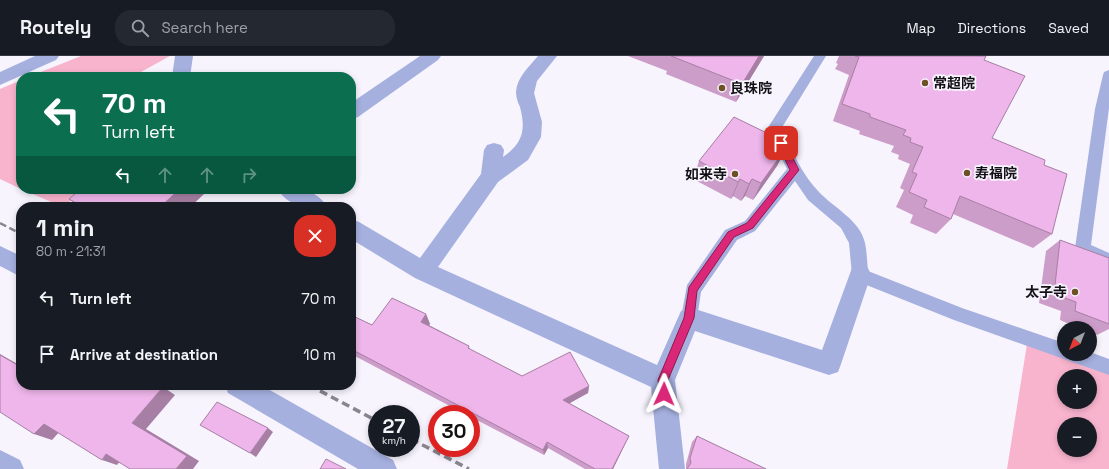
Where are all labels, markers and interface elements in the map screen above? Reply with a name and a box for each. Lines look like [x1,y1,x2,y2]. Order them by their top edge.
search box [115,10,395,46]
text: Routely [20,15,91,40]
icon: search [129,17,151,39]
text: Search here [161,18,248,37]
text: Map [906,19,936,37]
text: Directions [958,19,1026,37]
text: Saved [1048,19,1089,37]
place label: 常超院 [933,74,975,92]
marker: 常超院 [920,78,930,88]
place label: 良珠院 [730,79,772,97]
marker: 良珠院 [717,83,727,93]
text: 70 m [102,85,167,121]
icon: left [36,88,88,140]
text: Turn left [102,120,175,143]
pin [764,126,798,160]
icon: arrive [770,132,792,154]
icon: left [112,164,134,186]
icon: ahead [154,164,176,186]
icon: ahead [196,164,218,186]
icon: right [238,164,260,186]
place label: 寿福院 [975,164,1017,182]
place label: 如来寺 [685,165,727,183]
marker: 寿福院 [962,168,972,178]
marker: 如来寺 [730,169,740,179]
text: 1 min [36,212,95,243]
button: close [294,215,336,257]
text: 80 m · 21:31 [36,243,106,260]
place label: 太子寺 [1025,283,1067,301]
icon: left [36,287,58,309]
marker: 太子寺 [1070,287,1080,297]
text: Turn left [70,289,132,308]
text: 70 m [301,289,336,308]
north arrow [1057,321,1097,361]
map controls [1057,321,1097,457]
icon: arrive [36,343,58,365]
text: Arrive at destination [70,345,218,364]
text: 10 m [303,345,336,364]
button: + [1057,369,1097,409]
position arrow [643,373,685,415]
speed limit sign: 30 [428,405,480,457]
text: 27 [383,413,405,439]
button: − [1057,417,1097,457]
text: km/h [382,434,406,447]

